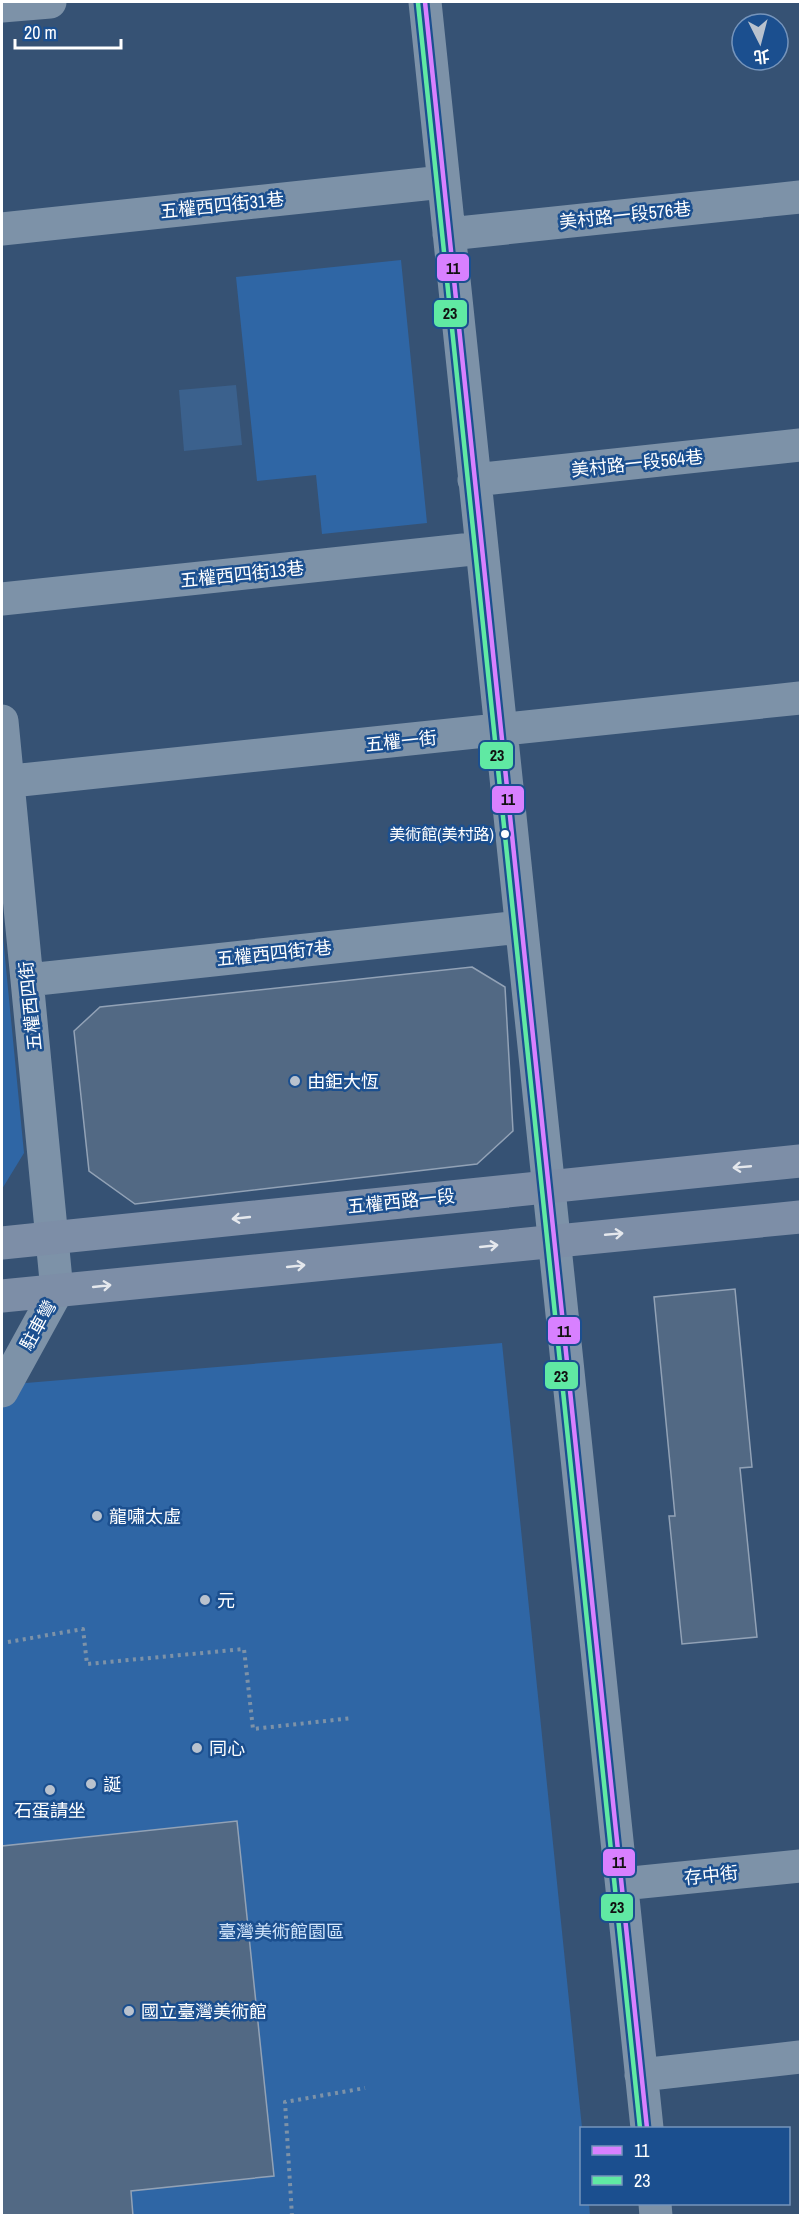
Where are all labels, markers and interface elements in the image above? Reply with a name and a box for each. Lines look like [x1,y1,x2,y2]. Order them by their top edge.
scale bar [15,12,122,50]
north arrow [730,12,790,72]
text: 20 m [24,20,57,45]
text: 北 [752,45,771,69]
street label: 五權西四街31巷 [159,186,285,224]
street label: 美村路一段576巷 [558,196,692,234]
line badge: 11 [436,253,470,282]
text: 11 [446,257,461,279]
line badge: 23 [433,299,468,328]
text: 23 [443,302,457,324]
street label: 美村路一段564巷 [570,444,704,482]
street label: 五權西四街13巷 [179,555,305,593]
street label: 五權一街 [364,725,438,757]
line badge: 23 [479,741,514,770]
text: 23 [490,744,504,766]
line badge: 11 [491,785,525,814]
text: 11 [501,788,516,810]
place label: 美術館(美村路) [389,823,494,845]
marker: 美術館(美村路) [499,828,511,840]
street label: 五權西四街7巷 [215,934,333,972]
street label: 五權西四街 [13,960,47,1052]
place label: 由鉅大恆 [307,1069,379,1094]
marker: 由鉅大恆 [288,1074,302,1088]
one-way arrow [733,1162,753,1173]
street label: 五權西路一段 [346,1183,456,1219]
one-way arrow [232,1213,252,1224]
one-way arrow [604,1228,624,1239]
one-way arrow [479,1240,499,1251]
one-way arrow [285,1260,305,1271]
one-way arrow [91,1280,111,1291]
street label: 駐車彎 [14,1295,62,1355]
line badge: 11 [547,1316,581,1345]
text: 11 [557,1320,572,1342]
line badge: 23 [544,1361,579,1390]
text: 23 [554,1365,568,1387]
place label: 龍嘯太虛 [109,1504,181,1529]
marker: 龍嘯太虛 [90,1509,104,1523]
place label: 元 [217,1588,235,1613]
marker: 元 [198,1593,212,1607]
place label: 同心 [209,1736,245,1761]
marker: 同心 [190,1741,204,1755]
place label: 誕 [103,1772,121,1797]
marker: 誕 [84,1777,98,1791]
marker: 石蛋請坐 [43,1783,57,1797]
place label: 石蛋請坐 [14,1798,86,1823]
line badge: 11 [602,1848,636,1877]
text: 11 [612,1851,627,1873]
street label: 存中街 [683,1860,739,1890]
line badge: 23 [600,1893,634,1922]
text: 23 [610,1896,624,1918]
park label: 臺灣美術館園區 [218,1919,344,1944]
place label: 國立臺灣美術館 [141,1999,267,2024]
marker: 國立臺灣美術館 [122,2004,136,2018]
legend [580,2127,790,2205]
text: 11 [634,2138,650,2163]
text: 23 [634,2168,650,2193]

